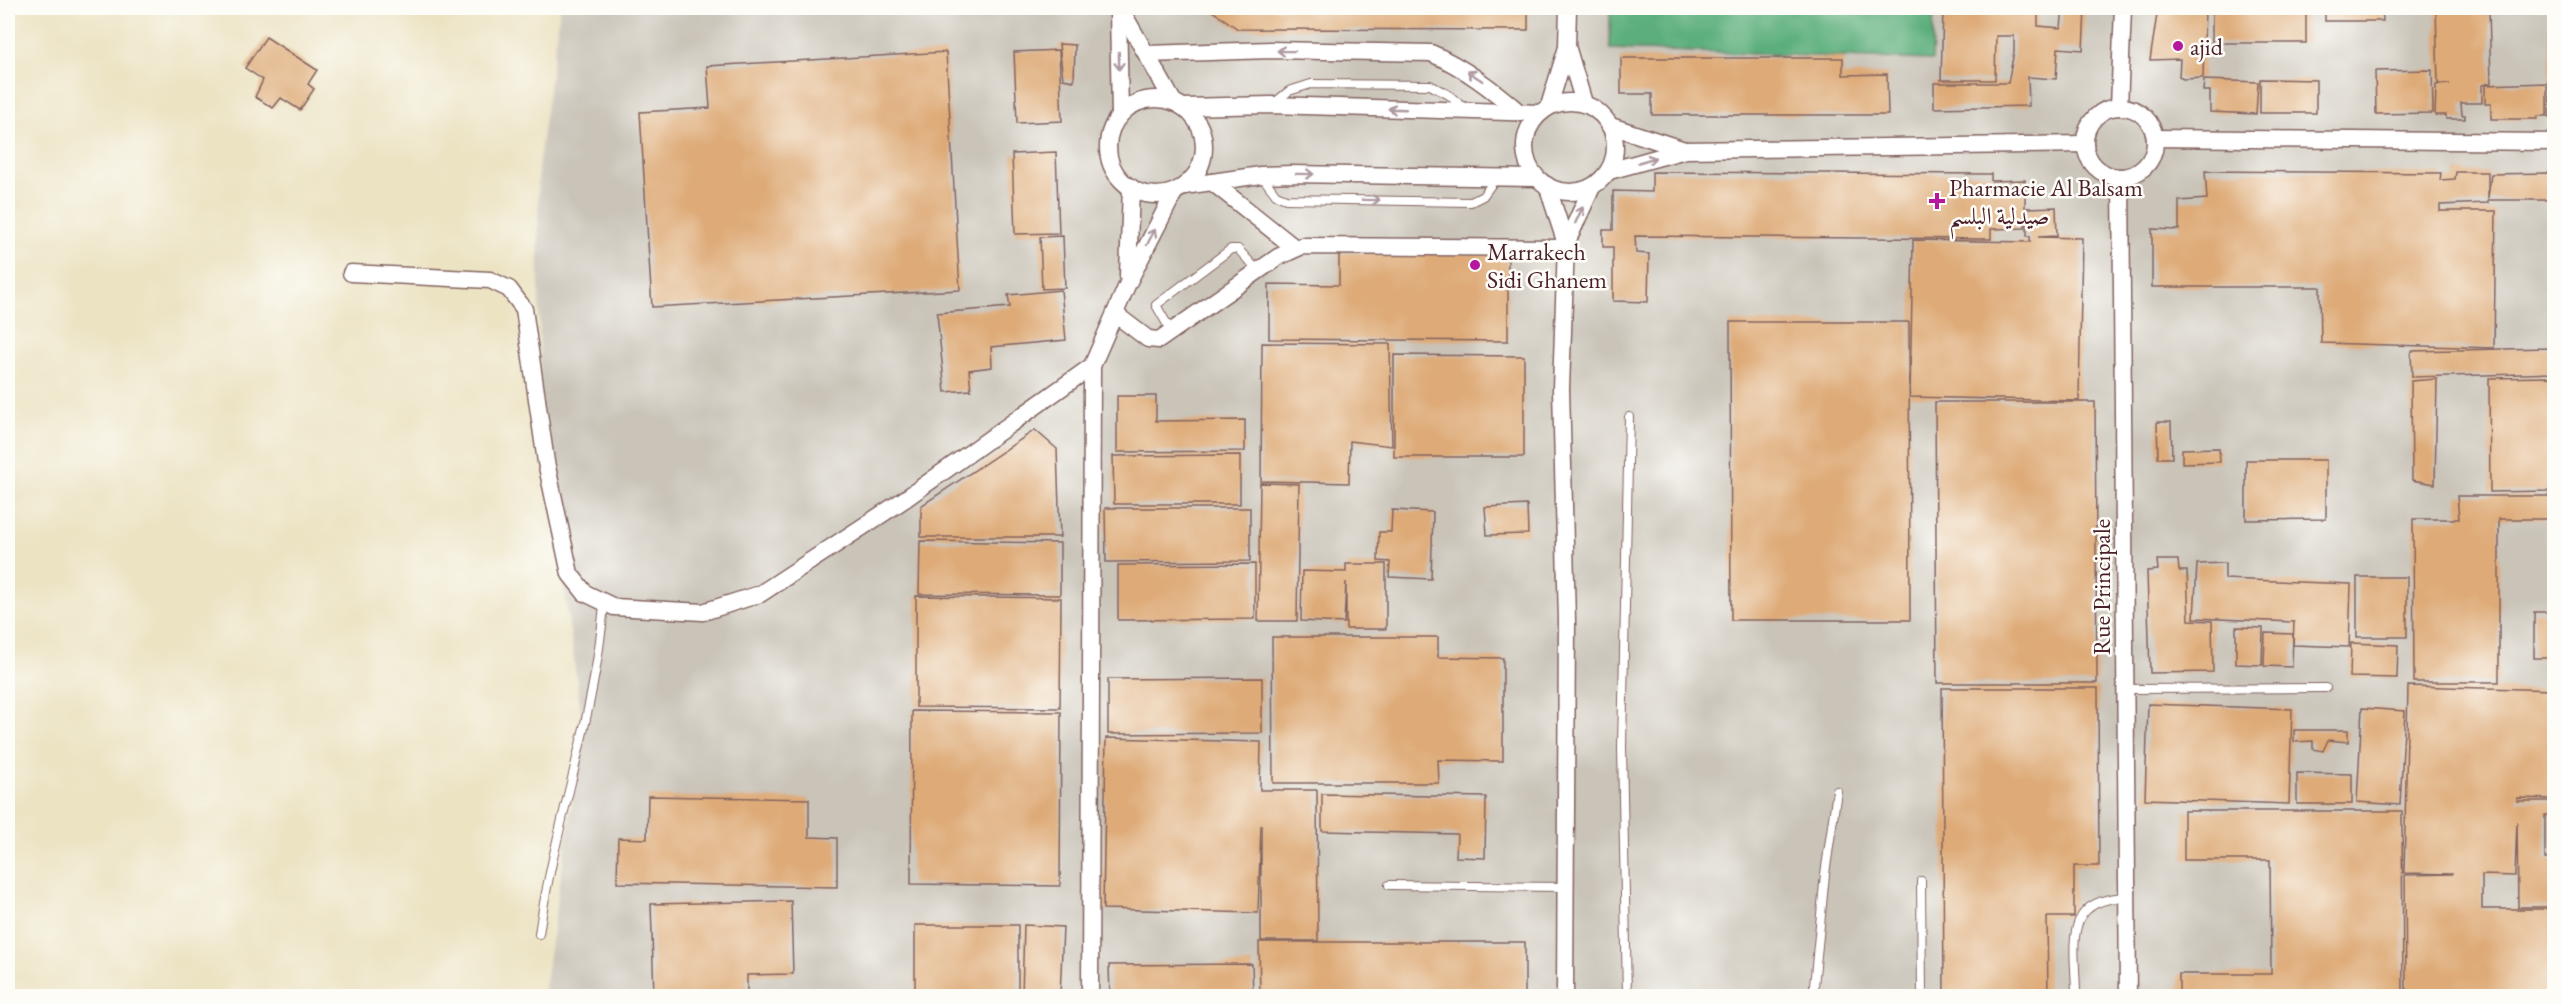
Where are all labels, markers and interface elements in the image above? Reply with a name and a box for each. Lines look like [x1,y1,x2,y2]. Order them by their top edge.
place label: ajid [2190,31,2224,62]
marker: ajid [2171,39,2185,53]
one-way arrow [1276,45,1296,56]
one-way arrow [1113,51,1125,71]
one-way arrow [1466,70,1483,83]
one-way arrow [1387,104,1407,115]
one-way arrow [1637,154,1656,166]
one-way arrow [1294,168,1314,180]
place label: Pharmacie Al Balsam صيدلية البلسم [1949,172,2143,240]
one-way arrow [1361,194,1381,206]
marker: Pharmacie Al Balsam صيدلية البلسم [1930,194,1944,208]
one-way arrow [1574,207,1585,225]
one-way arrow [1146,228,1158,246]
place label: Marrakech Sidi Ghanem [1487,236,1607,295]
marker: Marrakech Sidi Ghanem [1468,258,1482,272]
street label: Rue Principale [2086,519,2117,655]

